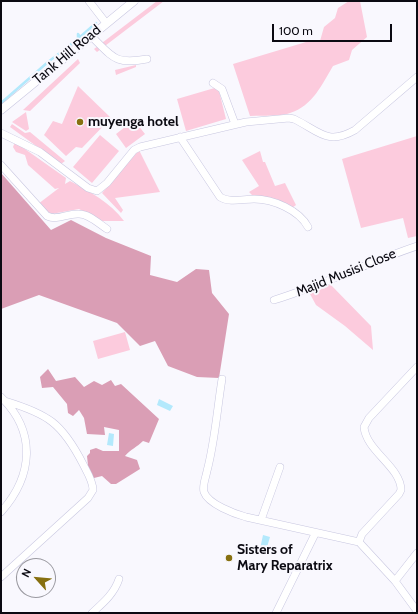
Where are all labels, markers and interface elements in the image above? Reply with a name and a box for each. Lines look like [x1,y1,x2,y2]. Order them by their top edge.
scale bar [274,16,394,42]
street label: Tank Hill Road [30,22,104,88]
text: 100 m [279,23,313,38]
place label: muyenga hotel [88,114,179,130]
marker: muyenga hotel [75,117,85,127]
street label: Majid Musisi Close [293,245,399,301]
place label: Sisters of Mary Reparatrix [237,542,333,574]
marker: Sisters of Mary Reparatrix [224,553,234,563]
north arrow [16,558,56,598]
text: N [18,566,34,580]

